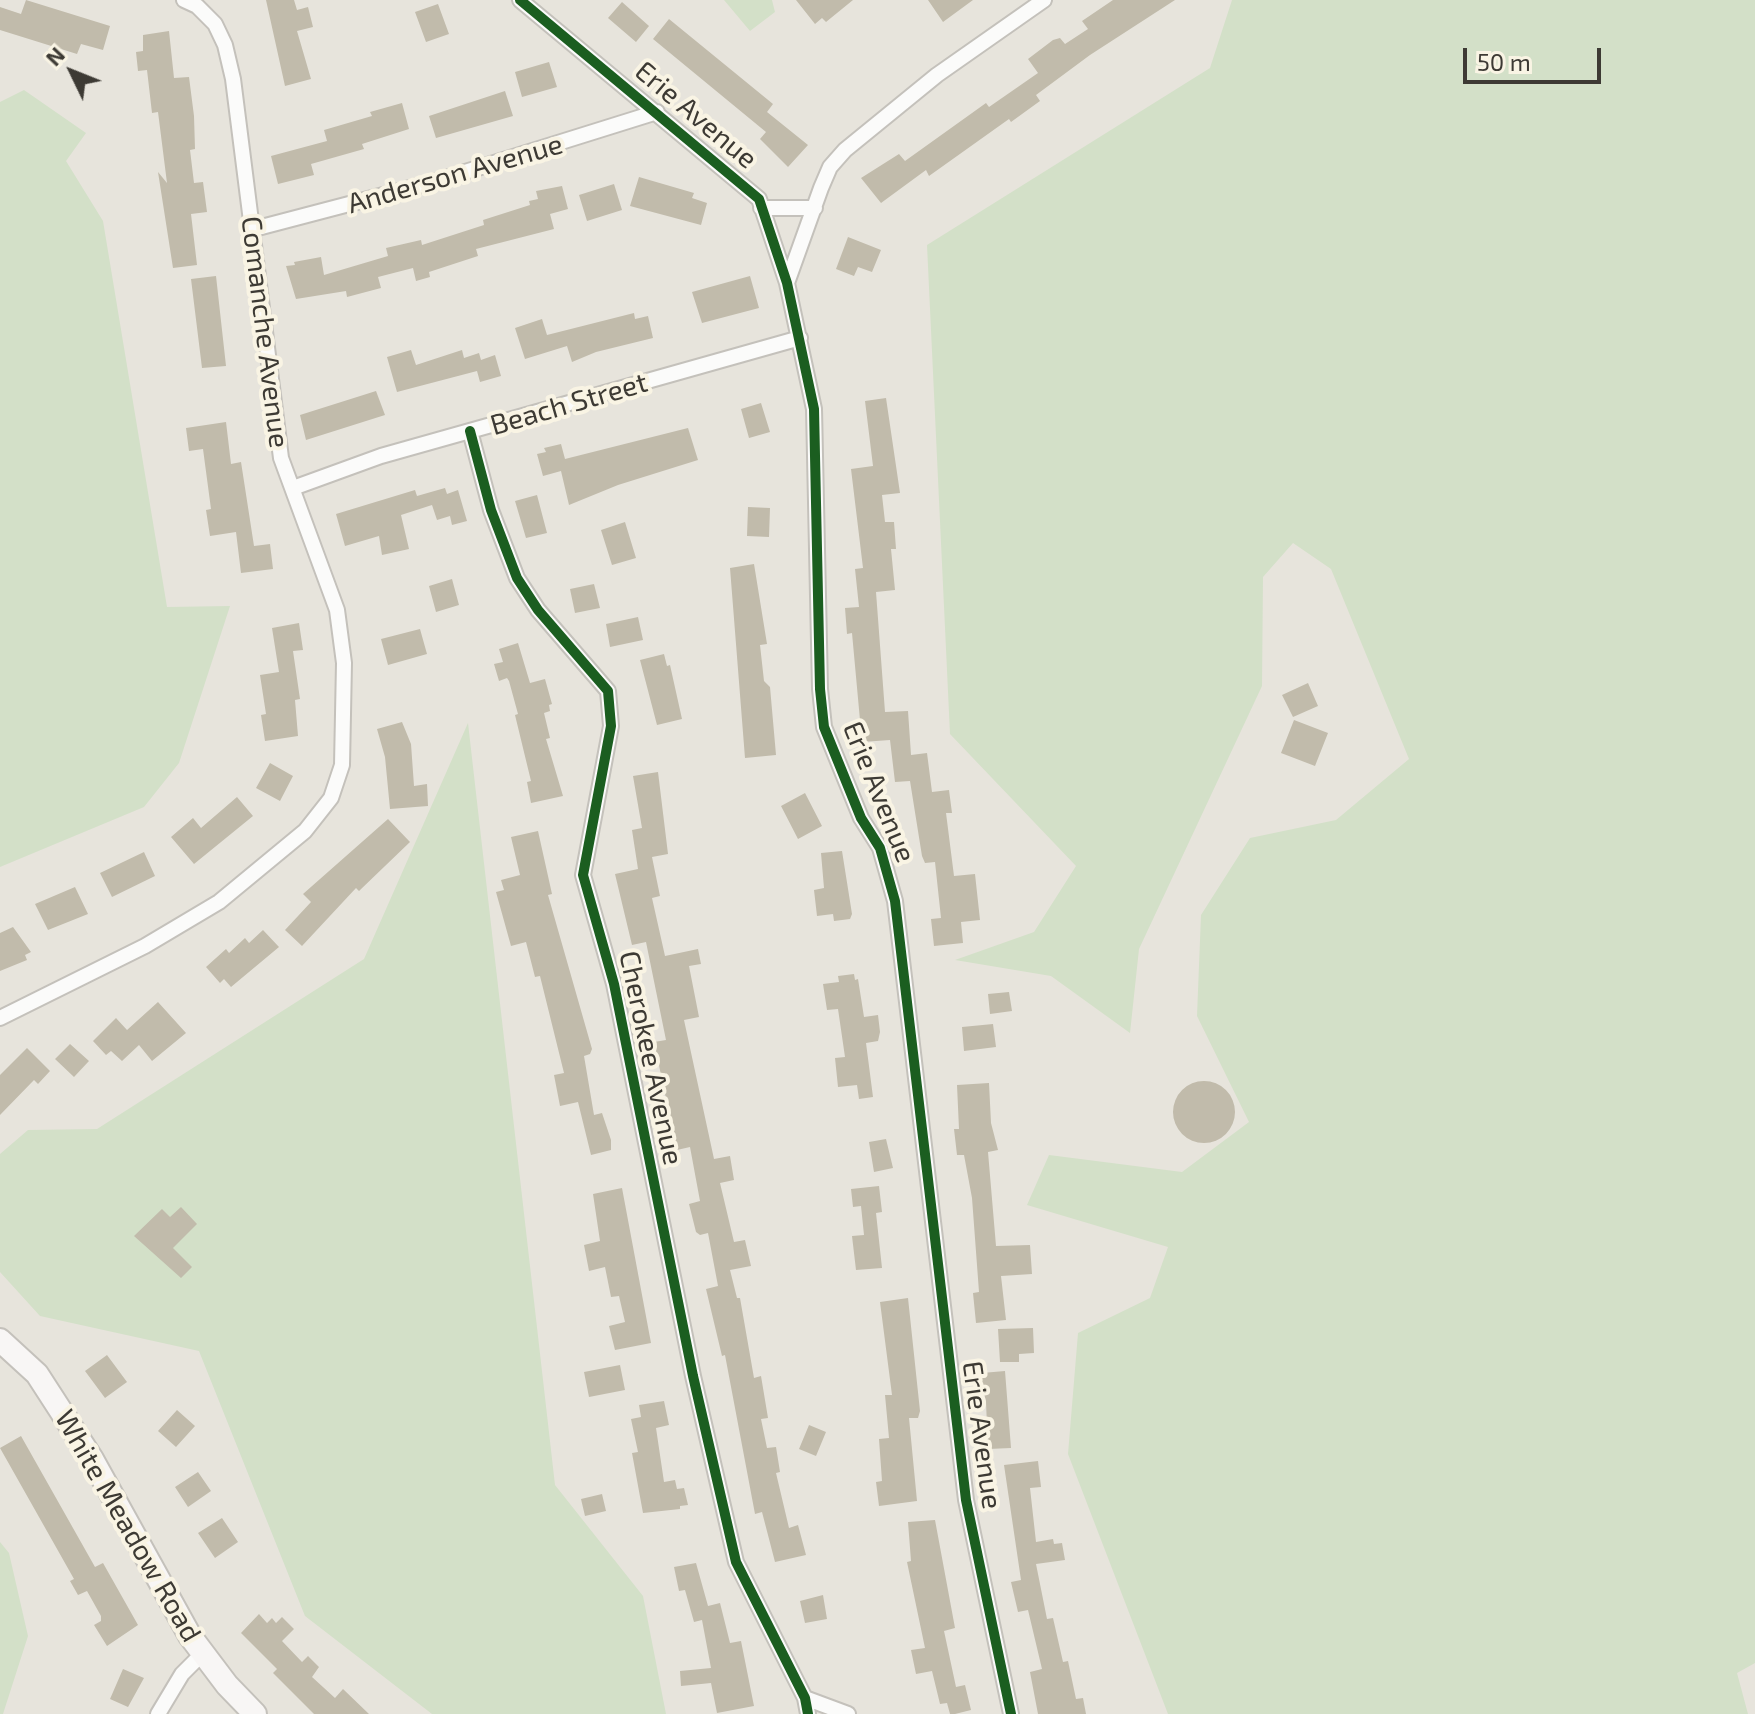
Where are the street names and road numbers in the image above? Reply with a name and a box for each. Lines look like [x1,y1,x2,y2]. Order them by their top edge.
street label: Erie Avenue [628,54,764,176]
street label: Anderson Avenue [343,127,567,221]
street label: Comanche Avenue [234,214,296,450]
street label: Beach Street [487,366,651,442]
street label: Erie Avenue [836,717,922,867]
street label: Cherokee Avenue [612,948,690,1168]
street label: Erie Avenue [955,1359,1009,1511]
street label: White Meadow Road [48,1404,208,1648]

